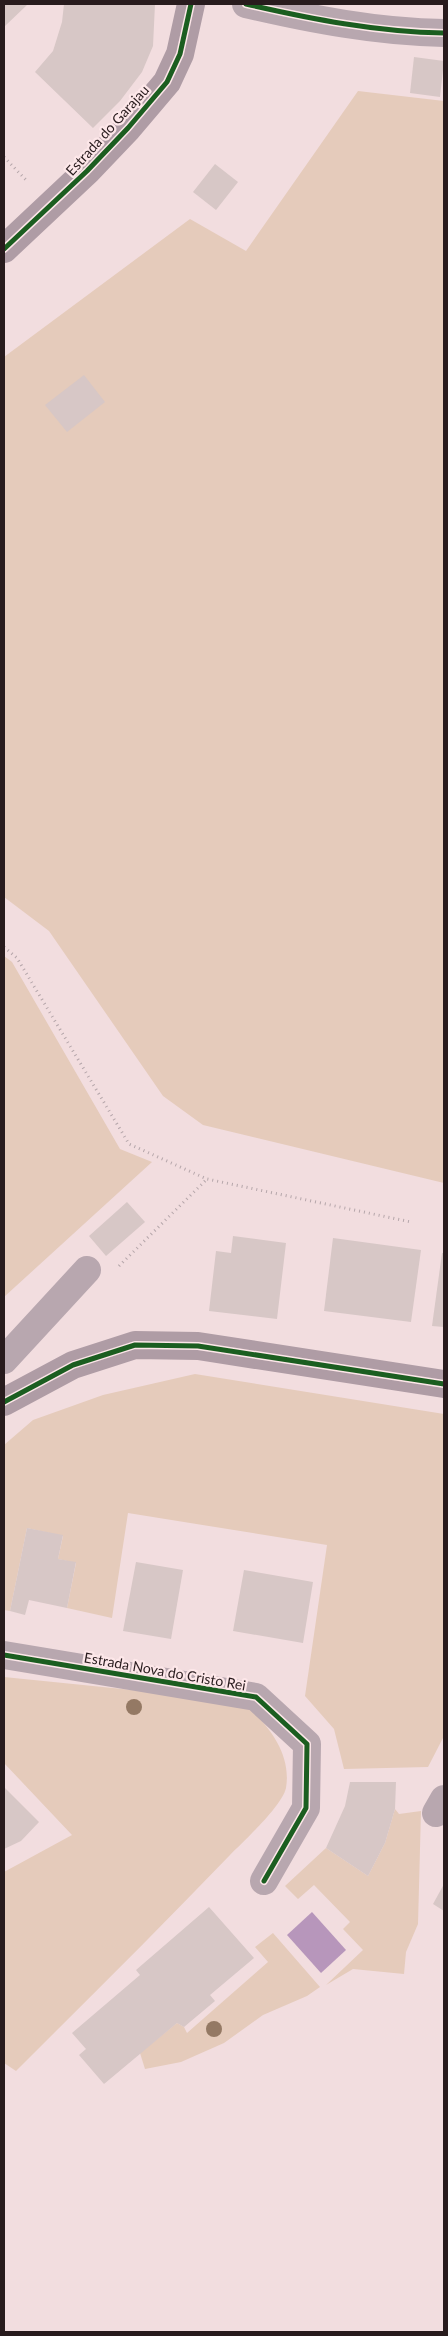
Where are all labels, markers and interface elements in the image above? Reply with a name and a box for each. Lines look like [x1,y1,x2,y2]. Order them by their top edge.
street label: Estrada do Garajau [62,81,152,179]
street label: Estrada Nova do Cristo Rei [83,1648,247,1694]

